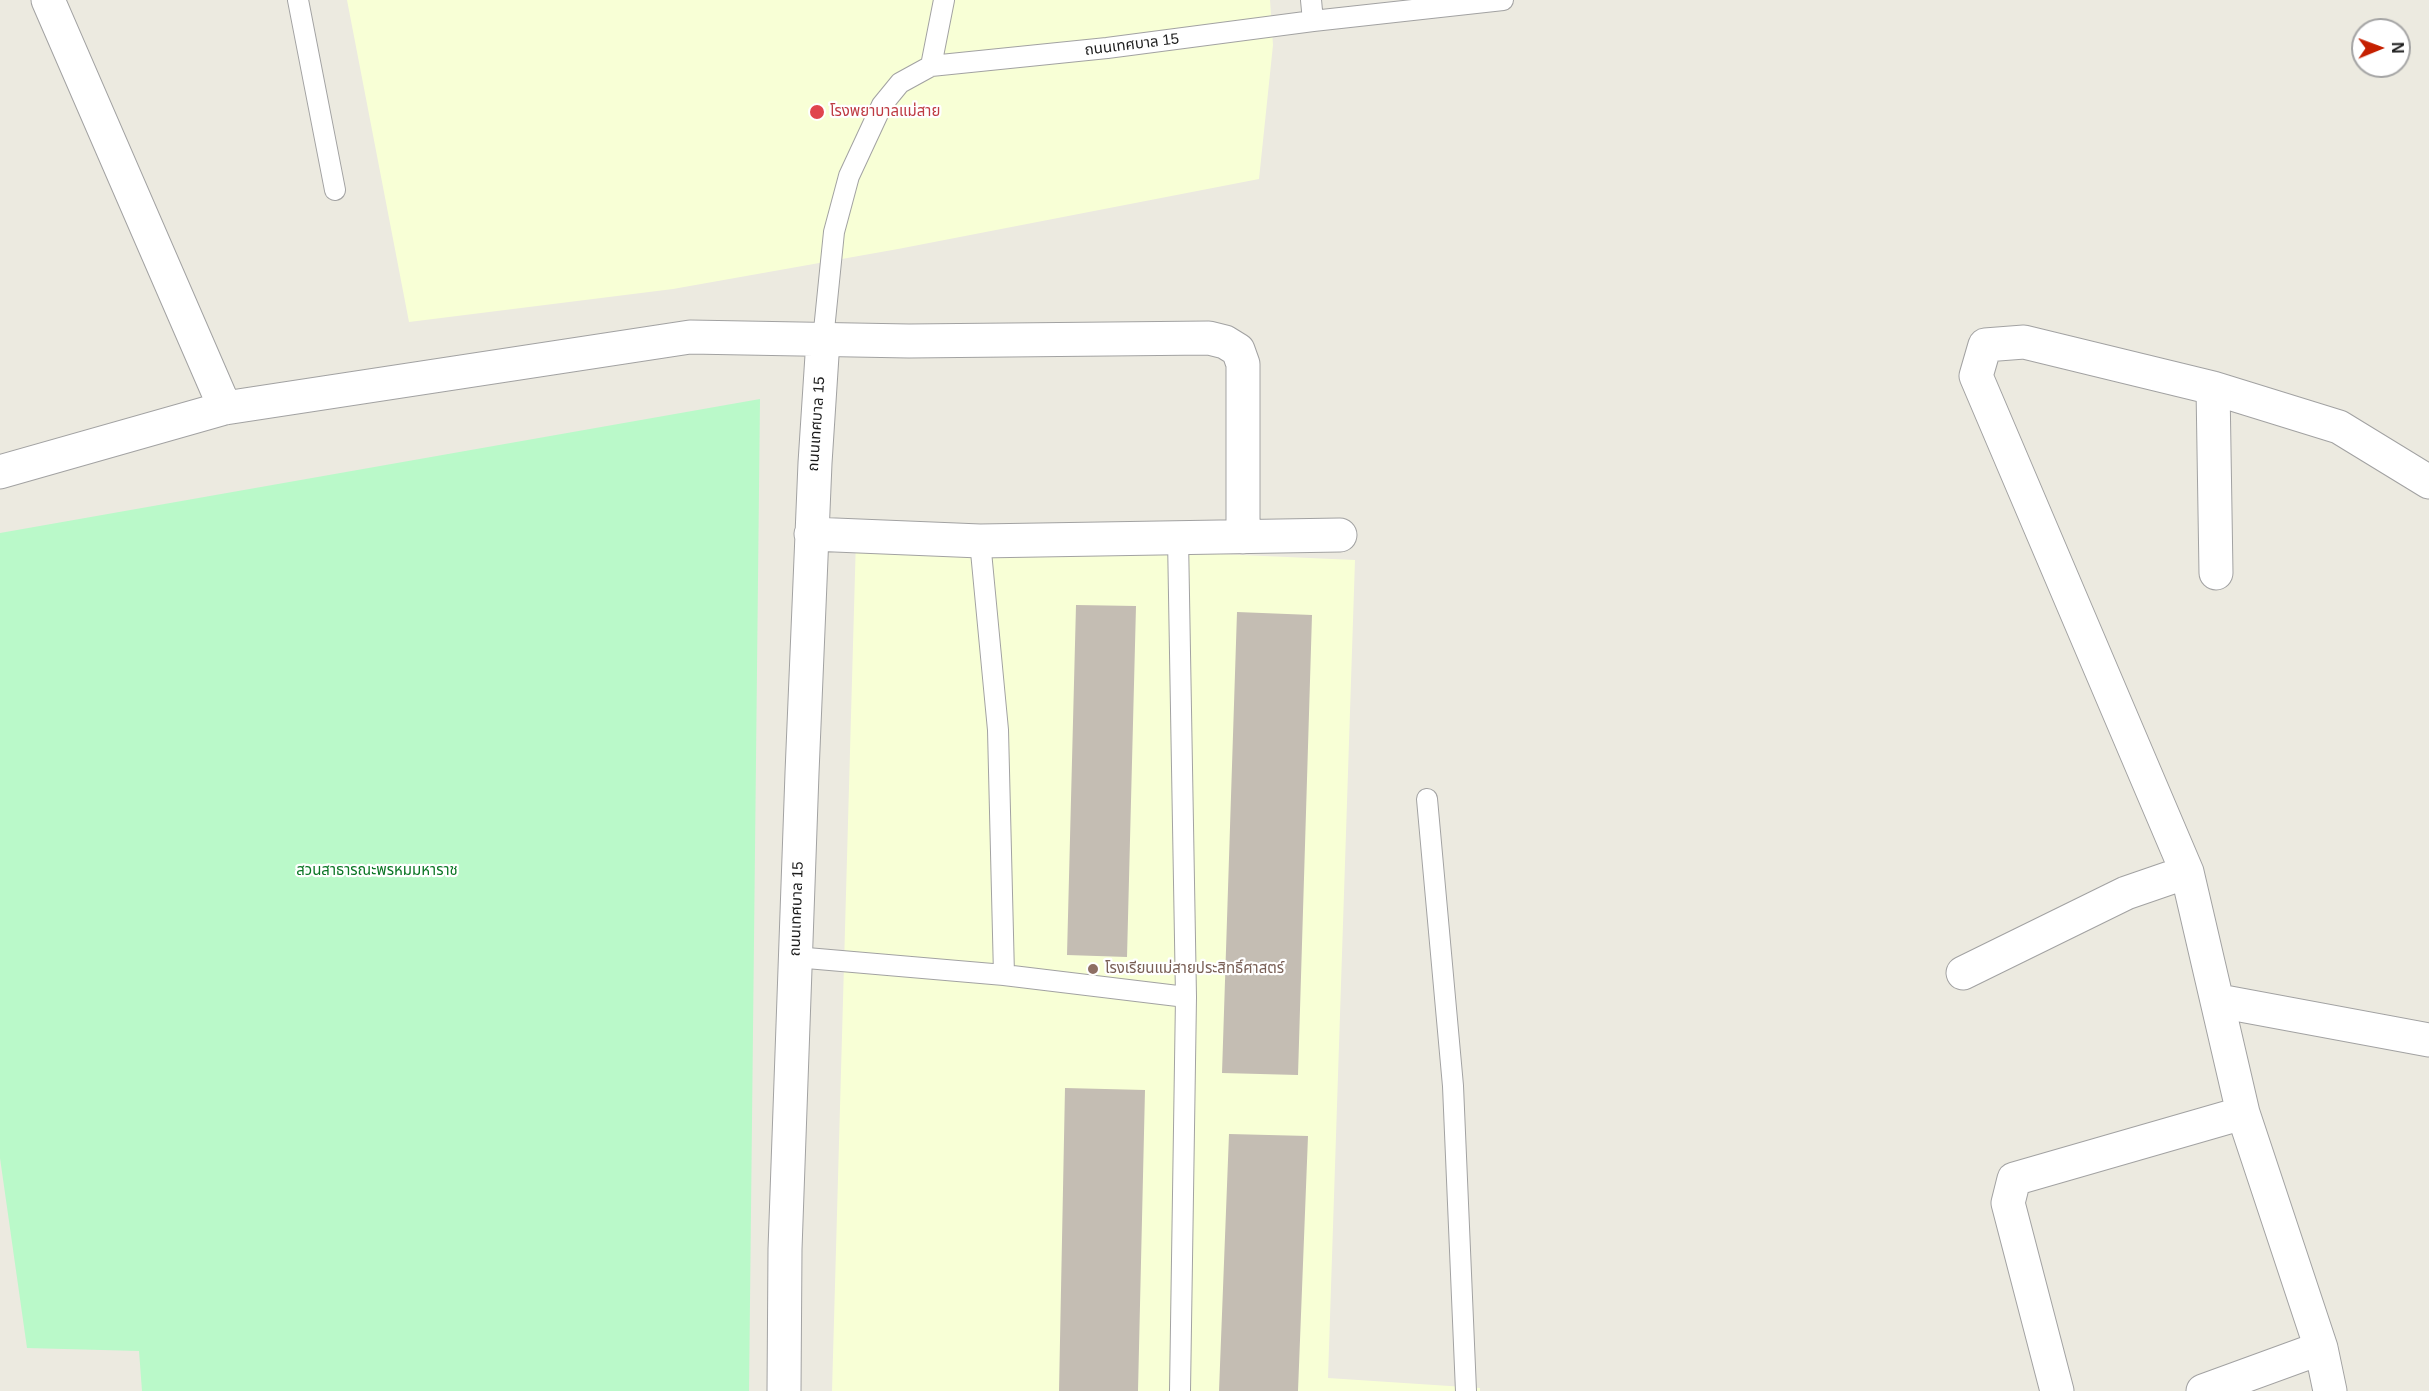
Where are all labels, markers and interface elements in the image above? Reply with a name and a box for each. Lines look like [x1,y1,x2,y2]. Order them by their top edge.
north arrow [2351,18,2411,78]
street label: ถนนเทศบาล 15 [1084,30,1180,60]
text: N [2389,42,2406,54]
marker: โรงพยาบาลแม่สาย [808,103,826,121]
place label: โรงพยาบาลแม่สาย [830,103,940,121]
street label: ถนนเทศบาล 15 [805,376,829,472]
street label: ถนนเทศบาล 15 [786,861,808,957]
park label: สวนสาธารณะพรหมมหาราช [296,862,458,880]
place label: โรงเรียนแม่สายประสิทธิ์ศาสตร์ [1105,960,1284,978]
marker: โรงเรียนแม่สายประสิทธิ์ศาสตร์ [1086,962,1100,976]

